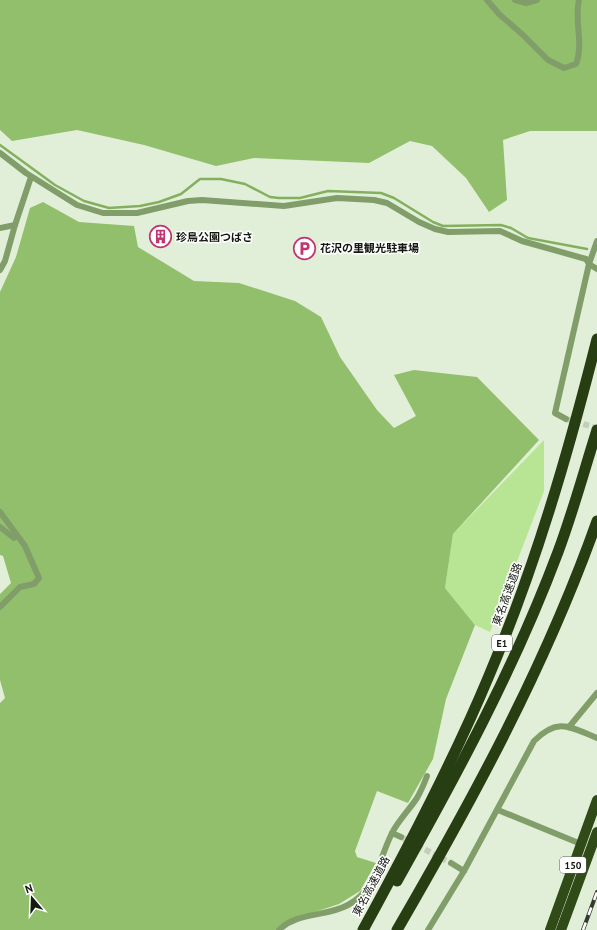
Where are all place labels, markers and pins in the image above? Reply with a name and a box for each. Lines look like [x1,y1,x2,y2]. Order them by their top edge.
building icon: 珍鳥公園つばさ [147,224,173,250]
place label: 珍鳥公園つばさ [176,230,253,244]
parking icon: 花沢の里観光駐車場 [292,235,318,261]
place label: 花沢の里観光駐車場 [320,241,419,255]

